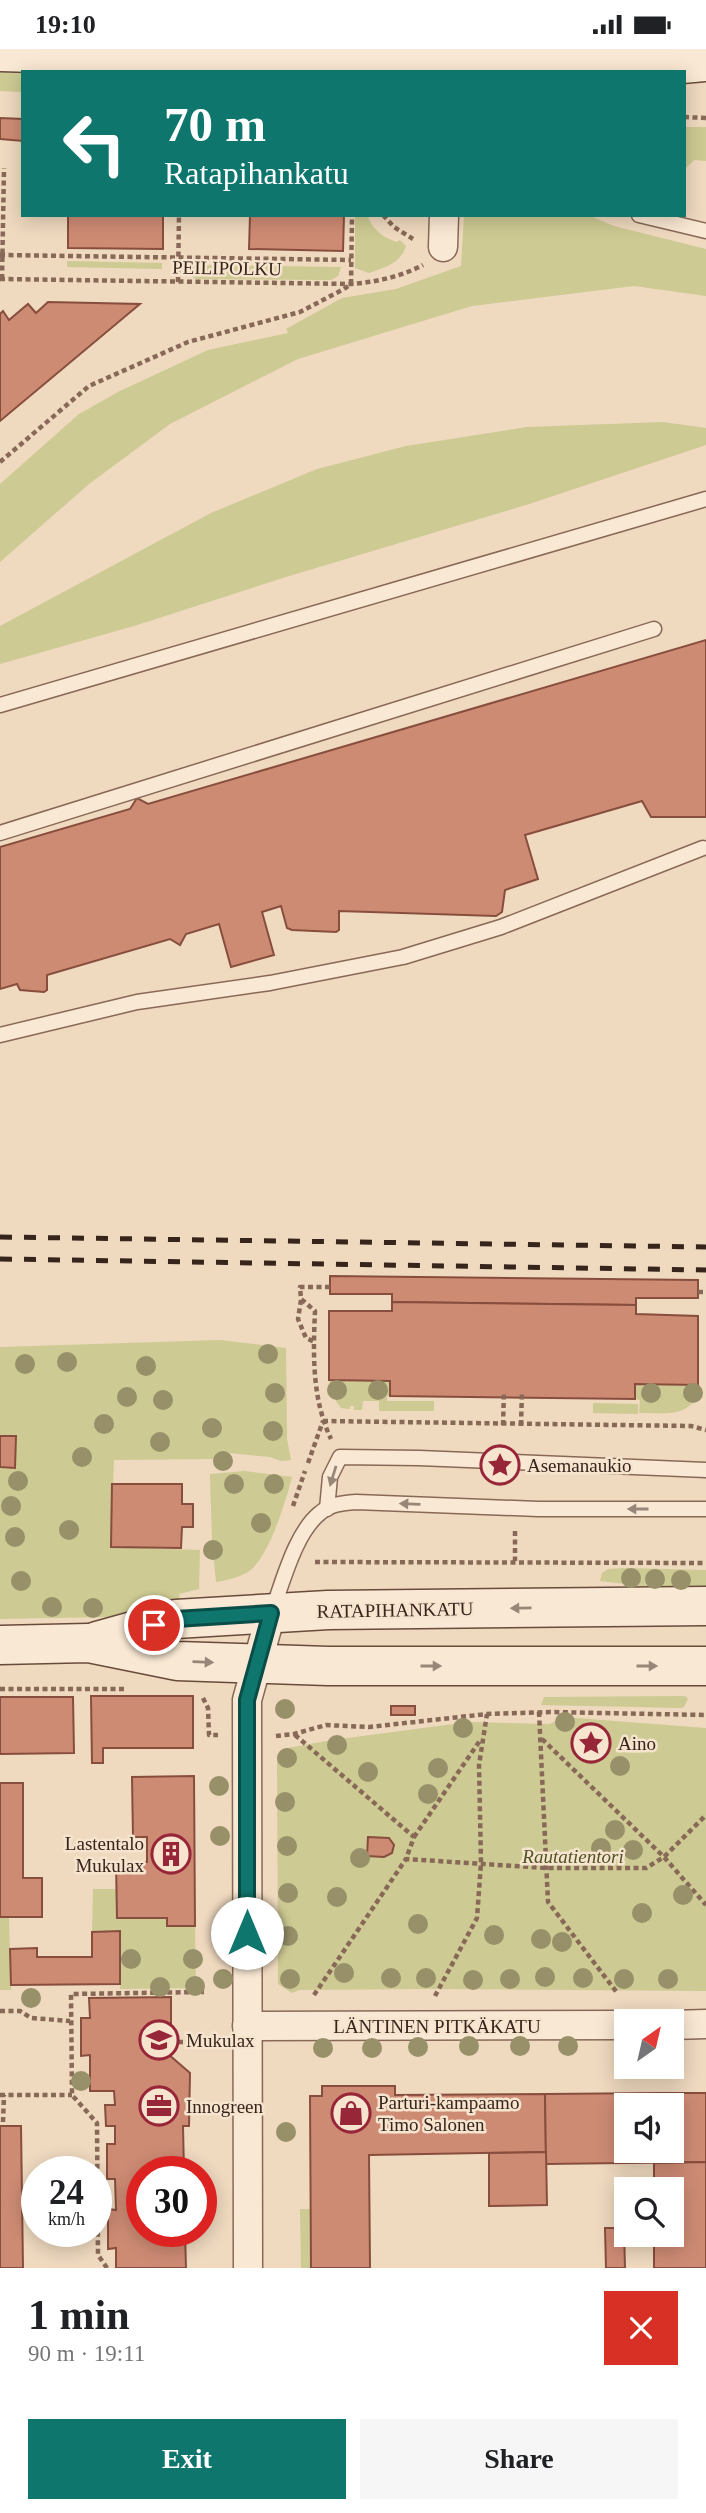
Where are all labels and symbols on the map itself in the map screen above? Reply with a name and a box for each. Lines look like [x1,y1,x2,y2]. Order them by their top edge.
street label: PEILIPOLKU [172,257,282,279]
place icon: Asemanaukio [479,1444,521,1486]
place label: Asemanaukio [527,1455,631,1476]
one-way arrow [327,1465,337,1486]
one-way arrow [399,1498,421,1509]
one-way arrow [627,1503,649,1515]
pin [124,1595,184,1655]
street label: RATAPIHANKATU [316,1598,474,1622]
one-way arrow [509,1602,531,1614]
one-way arrow [193,1656,215,1668]
one-way arrow [420,1660,442,1672]
one-way arrow [637,1660,659,1672]
place icon: Aino [570,1722,612,1764]
place label: Aino [618,1733,656,1754]
place label: Lastentalo Mukulax [65,1833,144,1876]
building icon: Lastentalo Mukulax [150,1833,192,1875]
park label: Rautatientori [521,1846,624,1867]
position arrow [210,1896,284,1970]
north arrow [614,2009,684,2079]
street label: LÄNTINEN PITKÄKATU [333,2016,541,2037]
school or university icon: Mukulax [138,2019,180,2061]
place label: Mukulax [186,2030,255,2051]
office icon: Innogreen [138,2085,180,2127]
shop icon: Parturi-kampaamo Timo Salonen [330,2092,372,2134]
place label: Parturi-kampaamo Timo Salonen [378,2092,519,2135]
place label: Innogreen [186,2096,264,2117]
speed limit sign: 30 [126,2156,217,2247]

